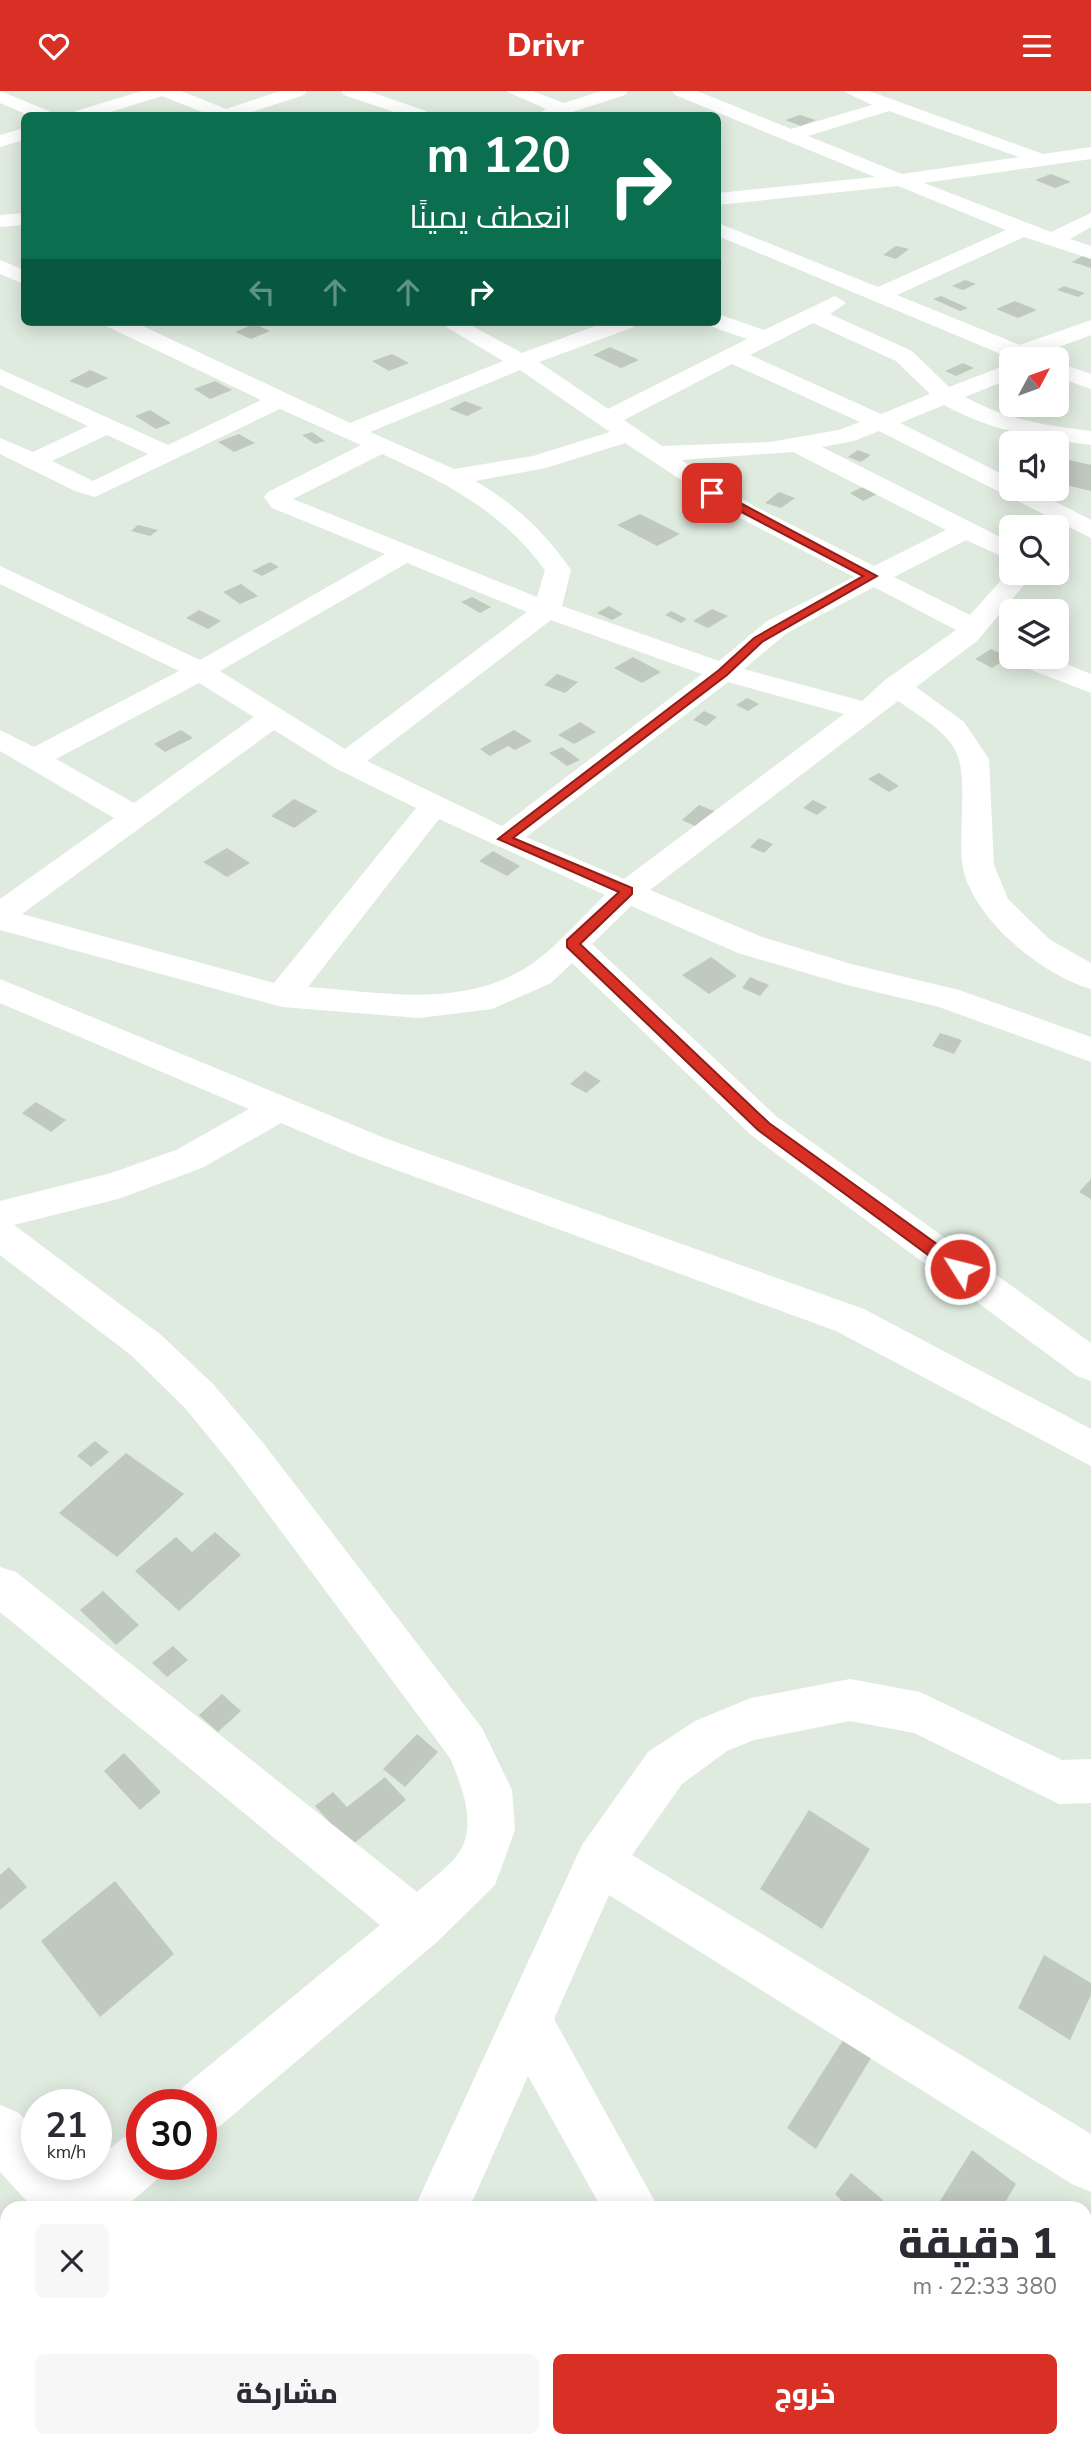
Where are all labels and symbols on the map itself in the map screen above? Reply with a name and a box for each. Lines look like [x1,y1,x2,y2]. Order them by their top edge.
north arrow [999,347,1069,417]
pin [682,463,742,523]
position arrow [923,1232,997,1306]
speed limit sign: 30 [126,2089,217,2180]

